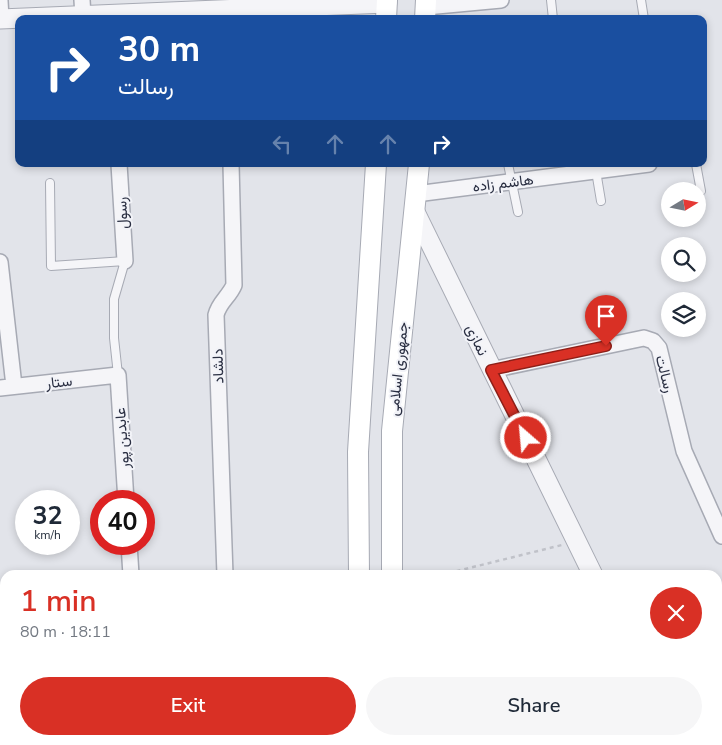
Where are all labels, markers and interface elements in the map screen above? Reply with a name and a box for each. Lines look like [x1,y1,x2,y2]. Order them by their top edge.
text: 30 m [118,26,200,73]
icon: right [35,35,100,100]
text: رسالت [118,72,174,102]
icon: left [268,130,296,158]
icon: ahead [321,130,349,158]
icon: ahead [374,130,402,158]
icon: right [427,130,455,158]
street label: هاشم زاده [471,169,535,197]
north arrow [661,182,706,228]
map controls [661,182,706,337]
street label: رسول [111,196,133,230]
button: search [661,237,706,282]
button: layers [661,292,706,337]
pin [585,295,627,346]
icon: arrive [592,302,620,330]
street label: جمهوری اسلامی [383,321,413,417]
street label: نمازی [461,321,493,359]
street label: دلشاد [207,348,229,384]
street label: رسالت [651,353,679,395]
street label: ستار [44,371,73,393]
street label: عابدین پور [110,407,134,470]
position arrow [499,411,551,463]
speed limit sign: 40 [90,490,155,555]
text: 32 [32,499,63,533]
text: km/h [34,527,61,543]
text: 1 min [20,581,96,622]
button: close [650,587,702,639]
text: 80 m · 18:11 [20,621,111,643]
button: Exit [20,677,356,735]
button: Share [366,677,702,735]

